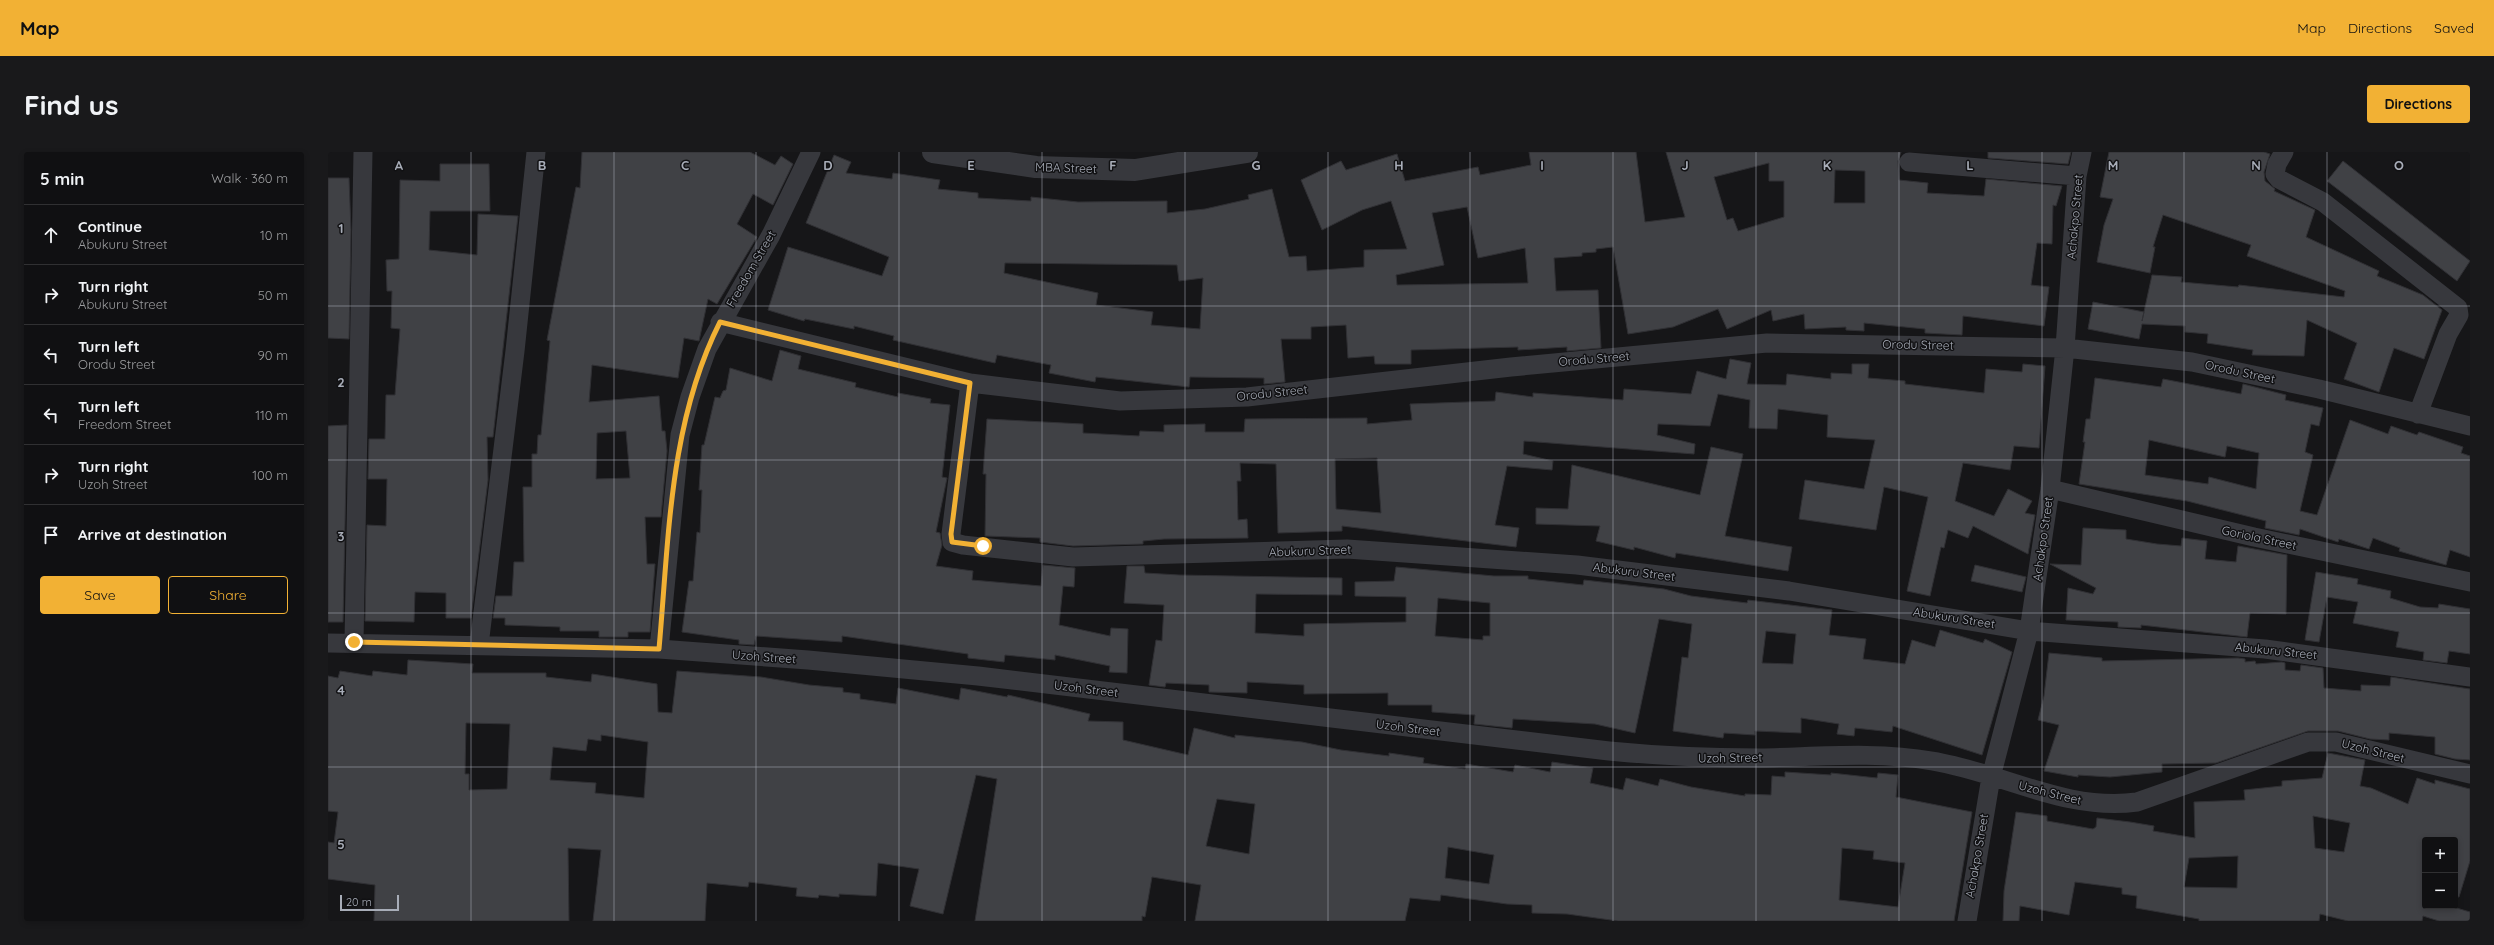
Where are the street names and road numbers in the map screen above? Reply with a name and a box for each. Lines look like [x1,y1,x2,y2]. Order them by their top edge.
street label: MBA Street [1035,159,1097,176]
street label: Achakpo Street [2063,174,2086,260]
street label: Freedom Street [723,228,779,310]
street label: Orodu Street [1882,336,1954,353]
street label: Orodu Street [1558,348,1630,369]
street label: Orodu Street [2204,357,2276,386]
street label: Orodu Street [1236,381,1308,404]
street label: Achakpo Street [2029,496,2056,582]
street label: Goriola Street [2220,522,2298,553]
street label: Abukuru Street [1268,542,1352,559]
street label: Abukuru Street [1592,559,1676,584]
street label: Abukuru Street [1912,604,1996,631]
street label: Abukuru Street [2234,639,2318,662]
street label: Uzoh Street [731,647,797,666]
street label: Uzoh Street [1053,677,1119,700]
street label: Uzoh Street [1375,716,1441,739]
street label: Uzoh Street [2340,735,2406,766]
street label: Uzoh Street [1698,749,1762,766]
street label: Uzoh Street [2017,777,2083,808]
street label: Achakpo Street [1962,813,1991,899]

